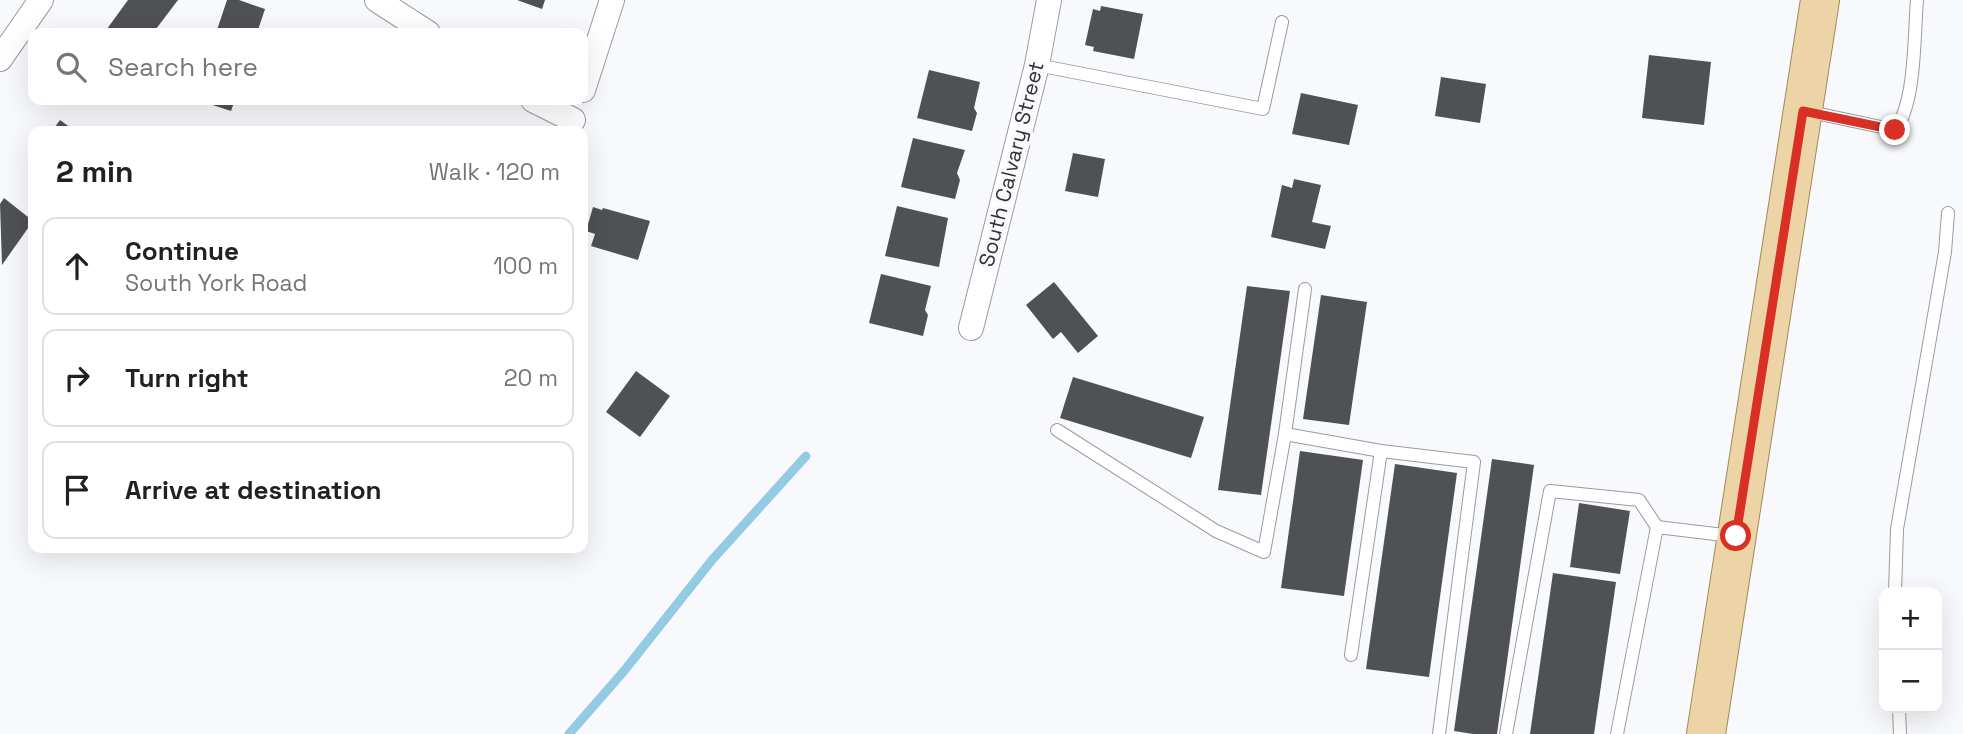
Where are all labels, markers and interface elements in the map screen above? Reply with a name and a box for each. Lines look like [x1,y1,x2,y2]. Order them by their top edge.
search box [28,28,588,105]
icon: search [52,48,90,86]
text: Search here [108,50,258,84]
street label: South Calvary Street [972,58,1050,270]
route end [1879,114,1910,145]
text: 2 min [56,152,134,191]
text: Walk · 120 m [429,157,560,187]
text: Continue [125,234,239,268]
icon: ahead [58,247,96,285]
text: 100 m [493,251,558,281]
text: South York Road [125,268,307,298]
icon: right [58,359,96,397]
text: Turn right [125,361,249,395]
text: 20 m [504,363,558,393]
icon: arrive [58,471,96,509]
text: Arrive at destination [125,473,382,507]
route start [1720,520,1751,551]
map controls [1879,587,1942,713]
button: + [1879,587,1942,650]
button: − [1879,650,1942,713]

